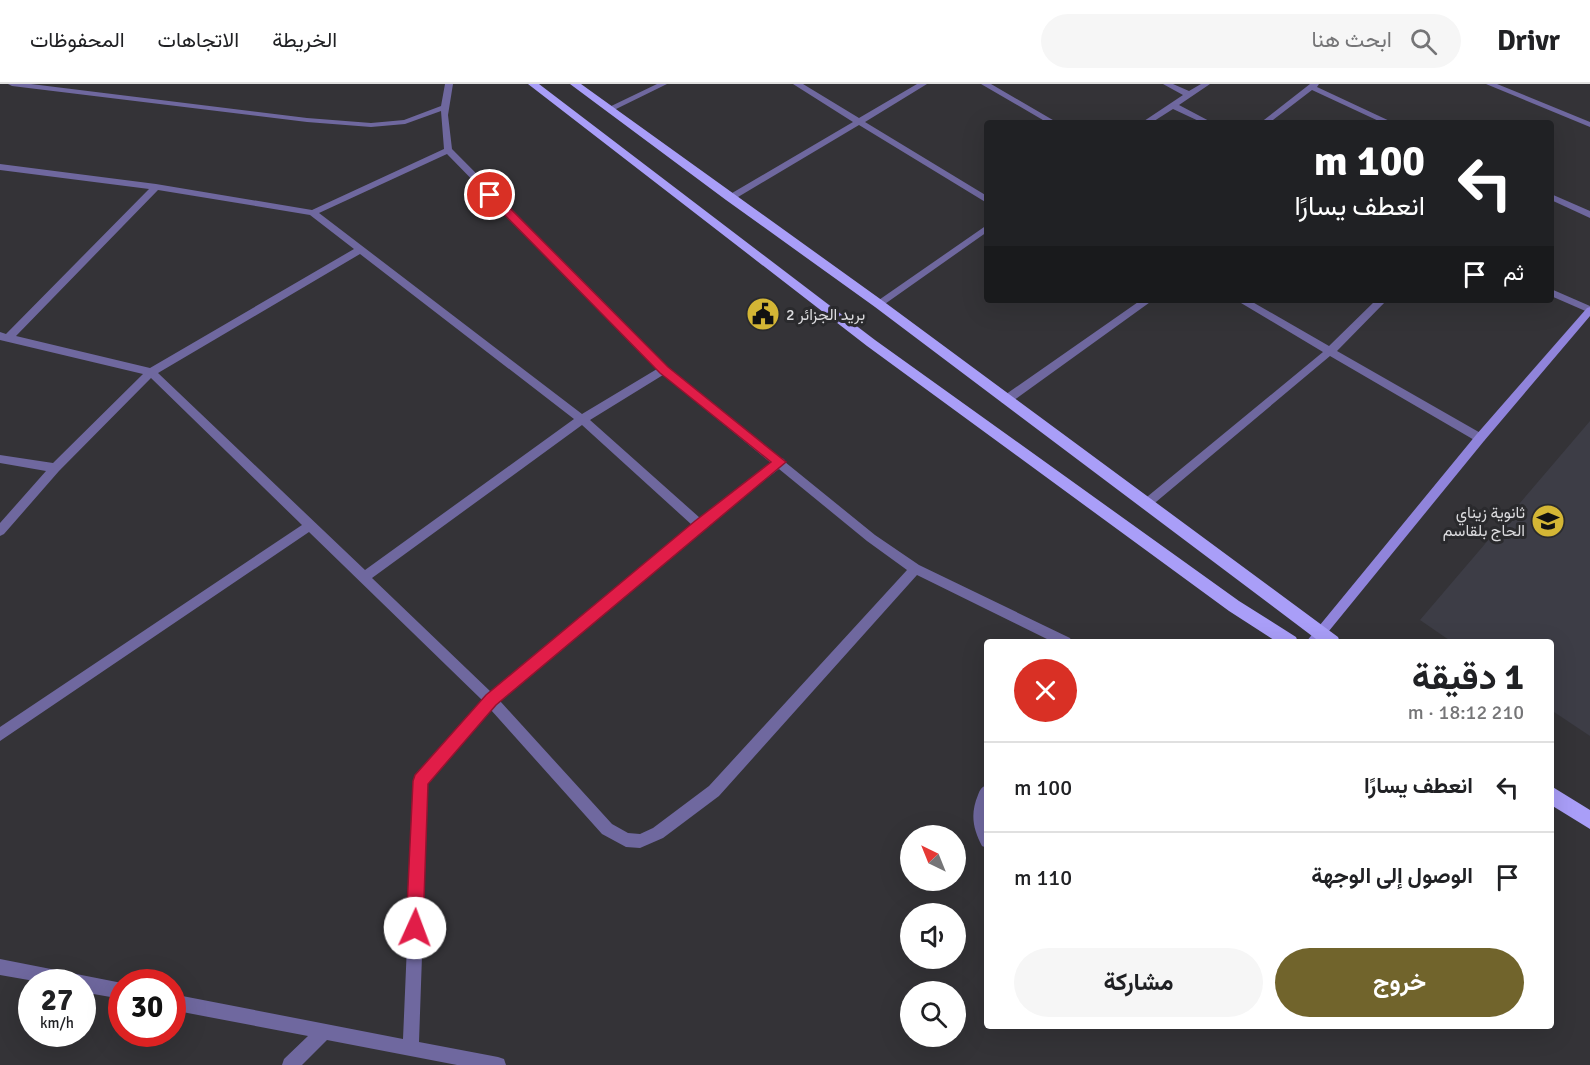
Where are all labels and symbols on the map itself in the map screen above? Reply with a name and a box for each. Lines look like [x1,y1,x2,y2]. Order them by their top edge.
pin [464,169,515,220]
public building icon: بريد الجزائر 2 [745,296,781,332]
place label: بريد الجزائر 2 [786,305,865,325]
place label: ثانوية زيناي الحاج بلقاسم [1443,503,1525,542]
school or university icon: ثانوية زيناي الحاج بلقاسم [1530,503,1566,539]
north arrow [900,825,966,891]
position arrow [383,896,447,960]
speed limit sign: 30 [108,969,186,1047]

